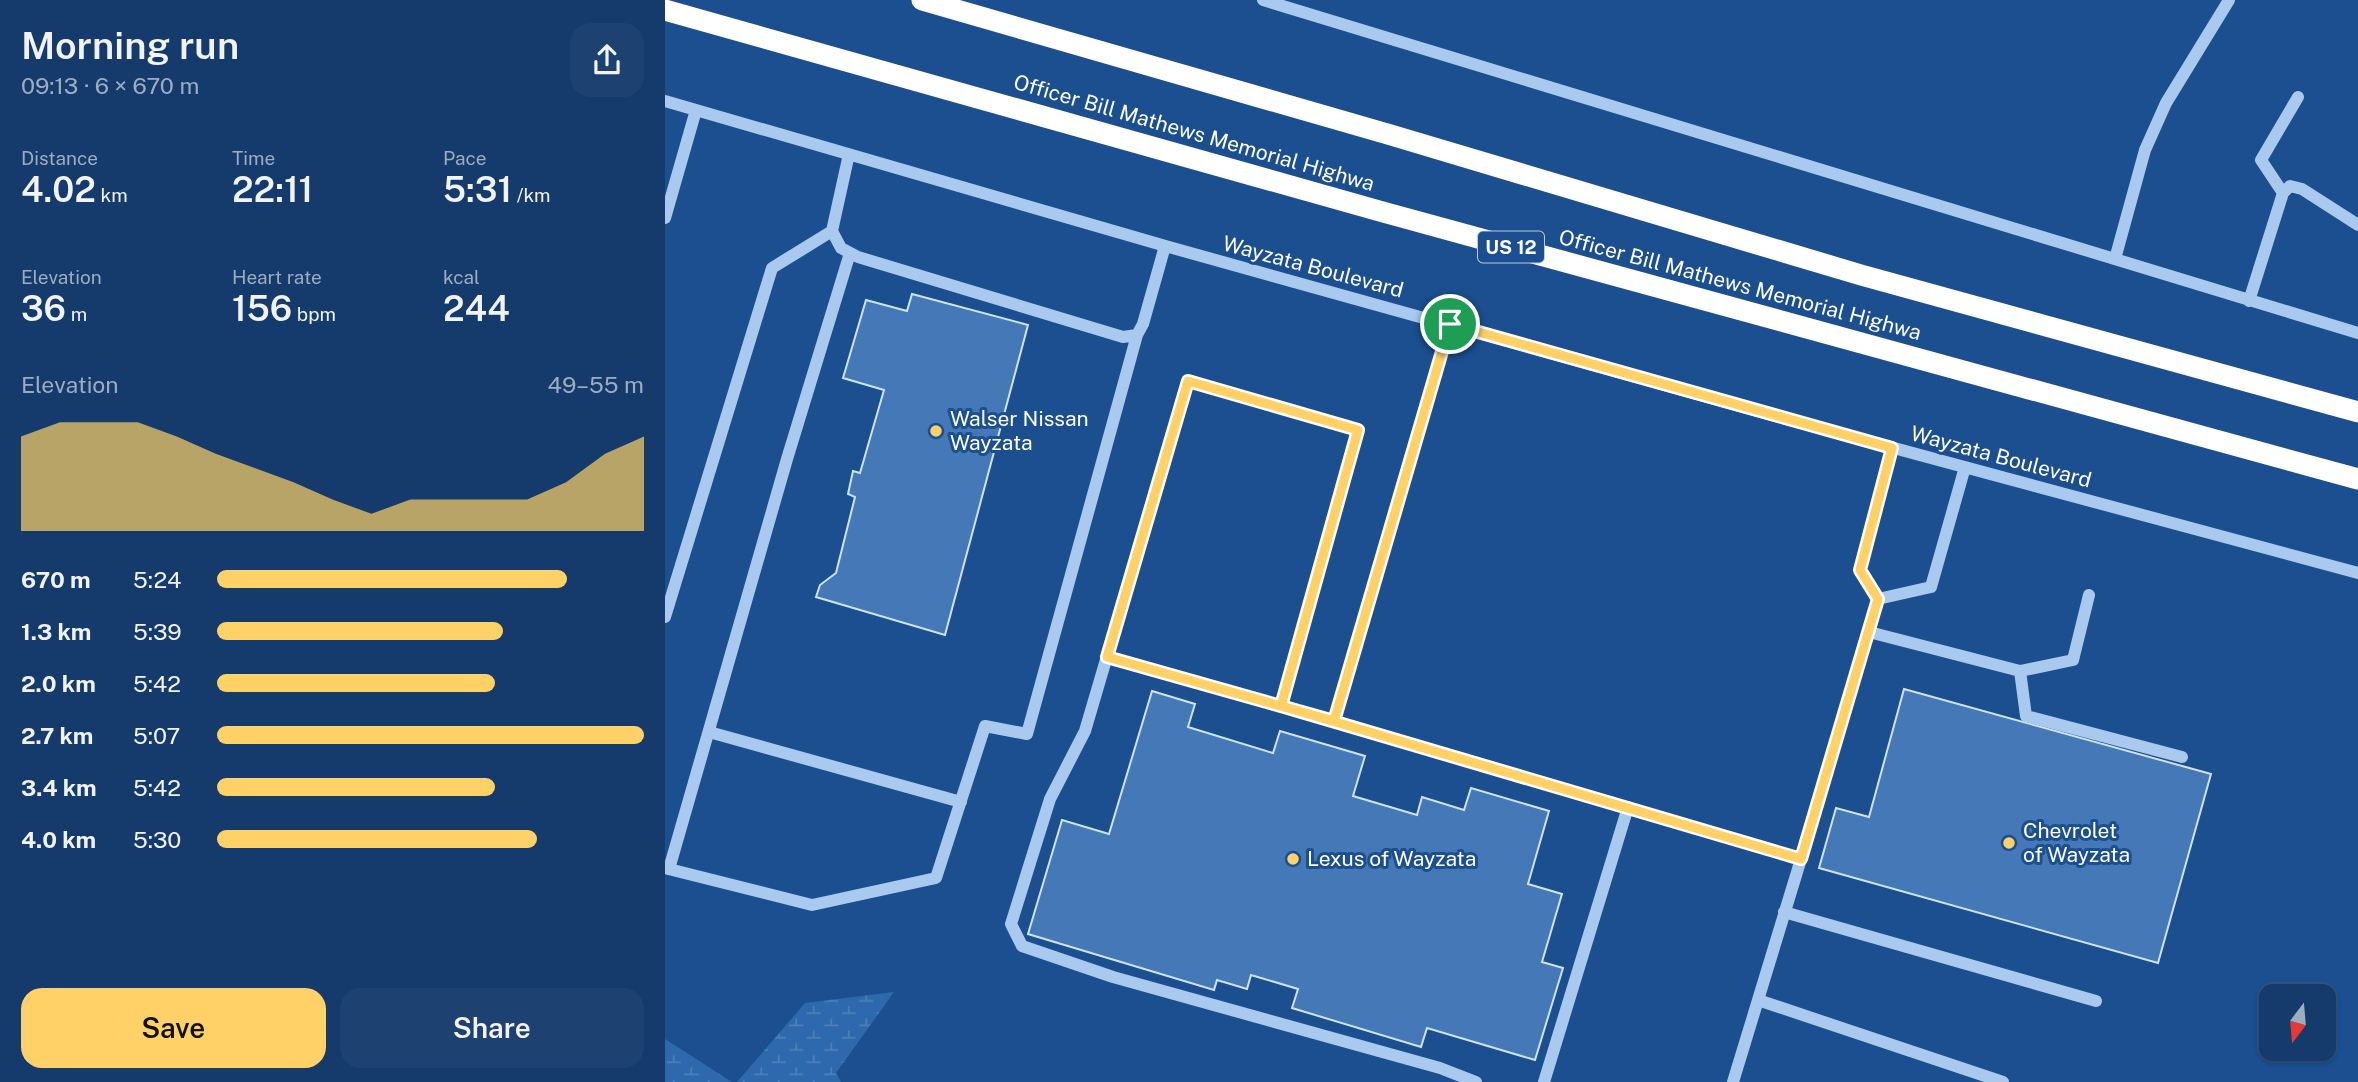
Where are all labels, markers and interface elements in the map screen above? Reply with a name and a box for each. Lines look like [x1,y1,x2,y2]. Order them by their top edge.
text: Morning run [21,23,239,68]
button: share [570,23,644,97]
street label: Officer Bill Mathews Memorial Highwa [1011,69,1377,196]
text: 09:13 · 6 × 670 m [21,72,199,99]
text: Distance [21,147,98,169]
text: Time [232,147,275,169]
text: Pace [443,147,486,169]
text: 4.02 [21,169,96,210]
text: 22:11 [232,169,313,210]
text: 5:31 [443,169,512,210]
text: km [96,184,128,206]
text: /km [512,184,551,206]
street label: Officer Bill Mathews Memorial Highwa [1556,224,1924,345]
street label: Wayzata Boulevard [1220,230,1406,303]
road number: US 12 [1478,232,1544,262]
text: Elevation [21,266,102,288]
text: Heart rate [232,266,322,288]
text: kcal [443,266,480,288]
text: 36 [21,288,66,329]
text: 156 [232,288,292,329]
text: 244 [443,288,510,329]
pin [1420,294,1480,354]
text: m [66,303,87,325]
text: bpm [292,303,336,325]
icon: arrive [1431,305,1469,343]
text: Elevation [21,371,119,398]
text: 49–55 m [547,371,644,398]
place label: Walser Nissan Wayzata [950,406,1089,455]
street label: Wayzata Boulevard [1908,420,2094,493]
marker: Walser Nissan Wayzata [928,423,944,439]
text: 670 m [21,566,91,593]
text: 5:24 [133,566,182,593]
text: 1.3 km [21,618,91,645]
text: 5:39 [133,618,182,645]
text: 2.0 km [21,670,96,697]
text: 5:42 [133,670,181,697]
text: 2.7 km [21,722,93,749]
text: 5:07 [133,722,180,749]
text: 3.4 km [21,774,97,801]
text: 5:42 [133,774,181,801]
place label: Chevrolet of Wayzata [2023,818,2130,867]
text: 4.0 km [21,826,96,853]
text: 5:30 [133,826,181,853]
marker: Chevrolet of Wayzata [2001,835,2017,851]
place label: Lexus of Wayzata [1307,846,1476,871]
marker: Lexus of Wayzata [1285,851,1301,867]
north arrow [2259,984,2336,1060]
map controls [2259,984,2336,1061]
button: Save [21,988,326,1068]
button: Share [340,988,644,1068]

